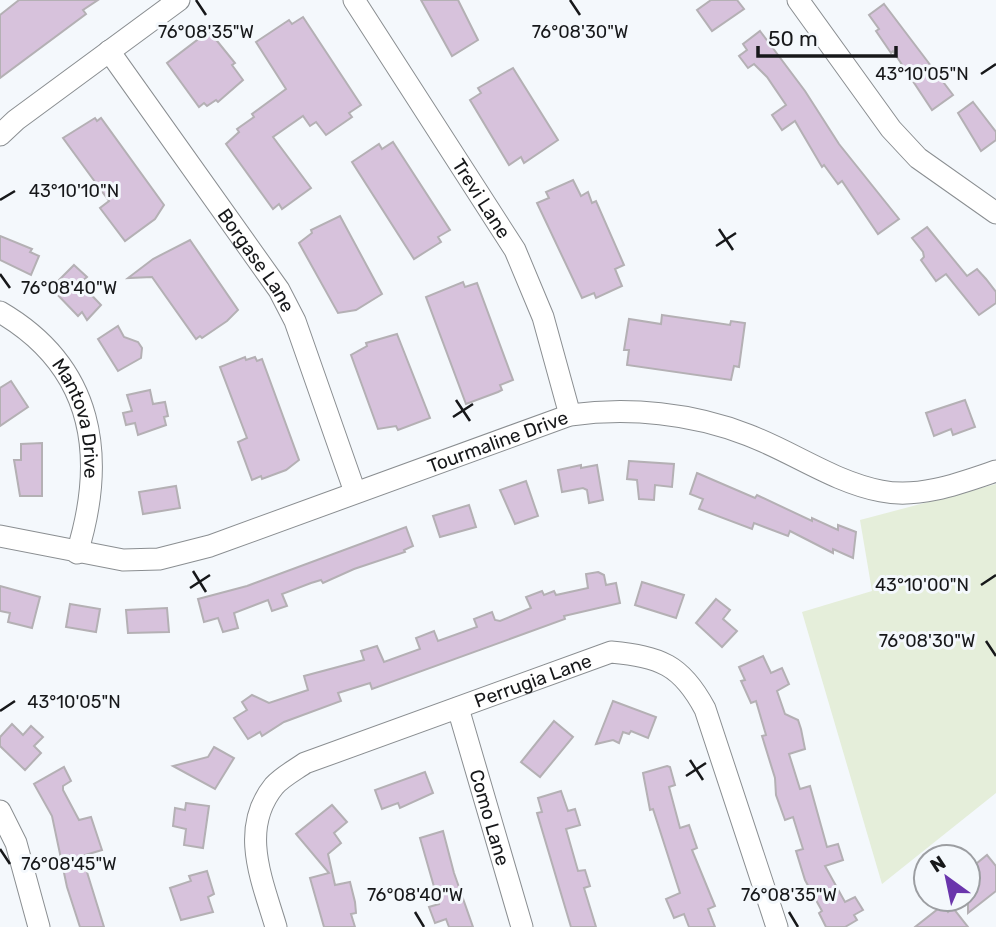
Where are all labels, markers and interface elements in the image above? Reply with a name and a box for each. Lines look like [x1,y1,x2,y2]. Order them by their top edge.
scale bar [758,14,896,58]
text: 76°08'35"W [158,21,254,43]
text: 76°08'30"W [532,21,628,43]
text: 50 m [768,26,818,51]
text: 43°10'05"N [875,63,969,85]
street label: Trevi Lane [448,154,516,242]
text: 43°10'10"N [29,180,119,202]
street label: Borgase Lane [213,204,300,316]
text: 76°08'40"W [21,277,117,299]
street label: Mantova Drive [48,354,103,479]
street label: Tourmaline Drive [424,405,571,477]
text: 43°10'00"N [875,574,969,596]
text: 76°08'30"W [879,630,975,652]
street label: Perrugia Lane [471,649,595,712]
text: 43°10'05"N [27,691,121,713]
street label: Como Lane [465,766,515,868]
north arrow [912,843,982,913]
text: N [926,851,950,878]
text: 76°08'45"W [21,853,117,875]
text: 76°08'40"W [367,884,463,906]
text: 76°08'35"W [741,884,837,906]

